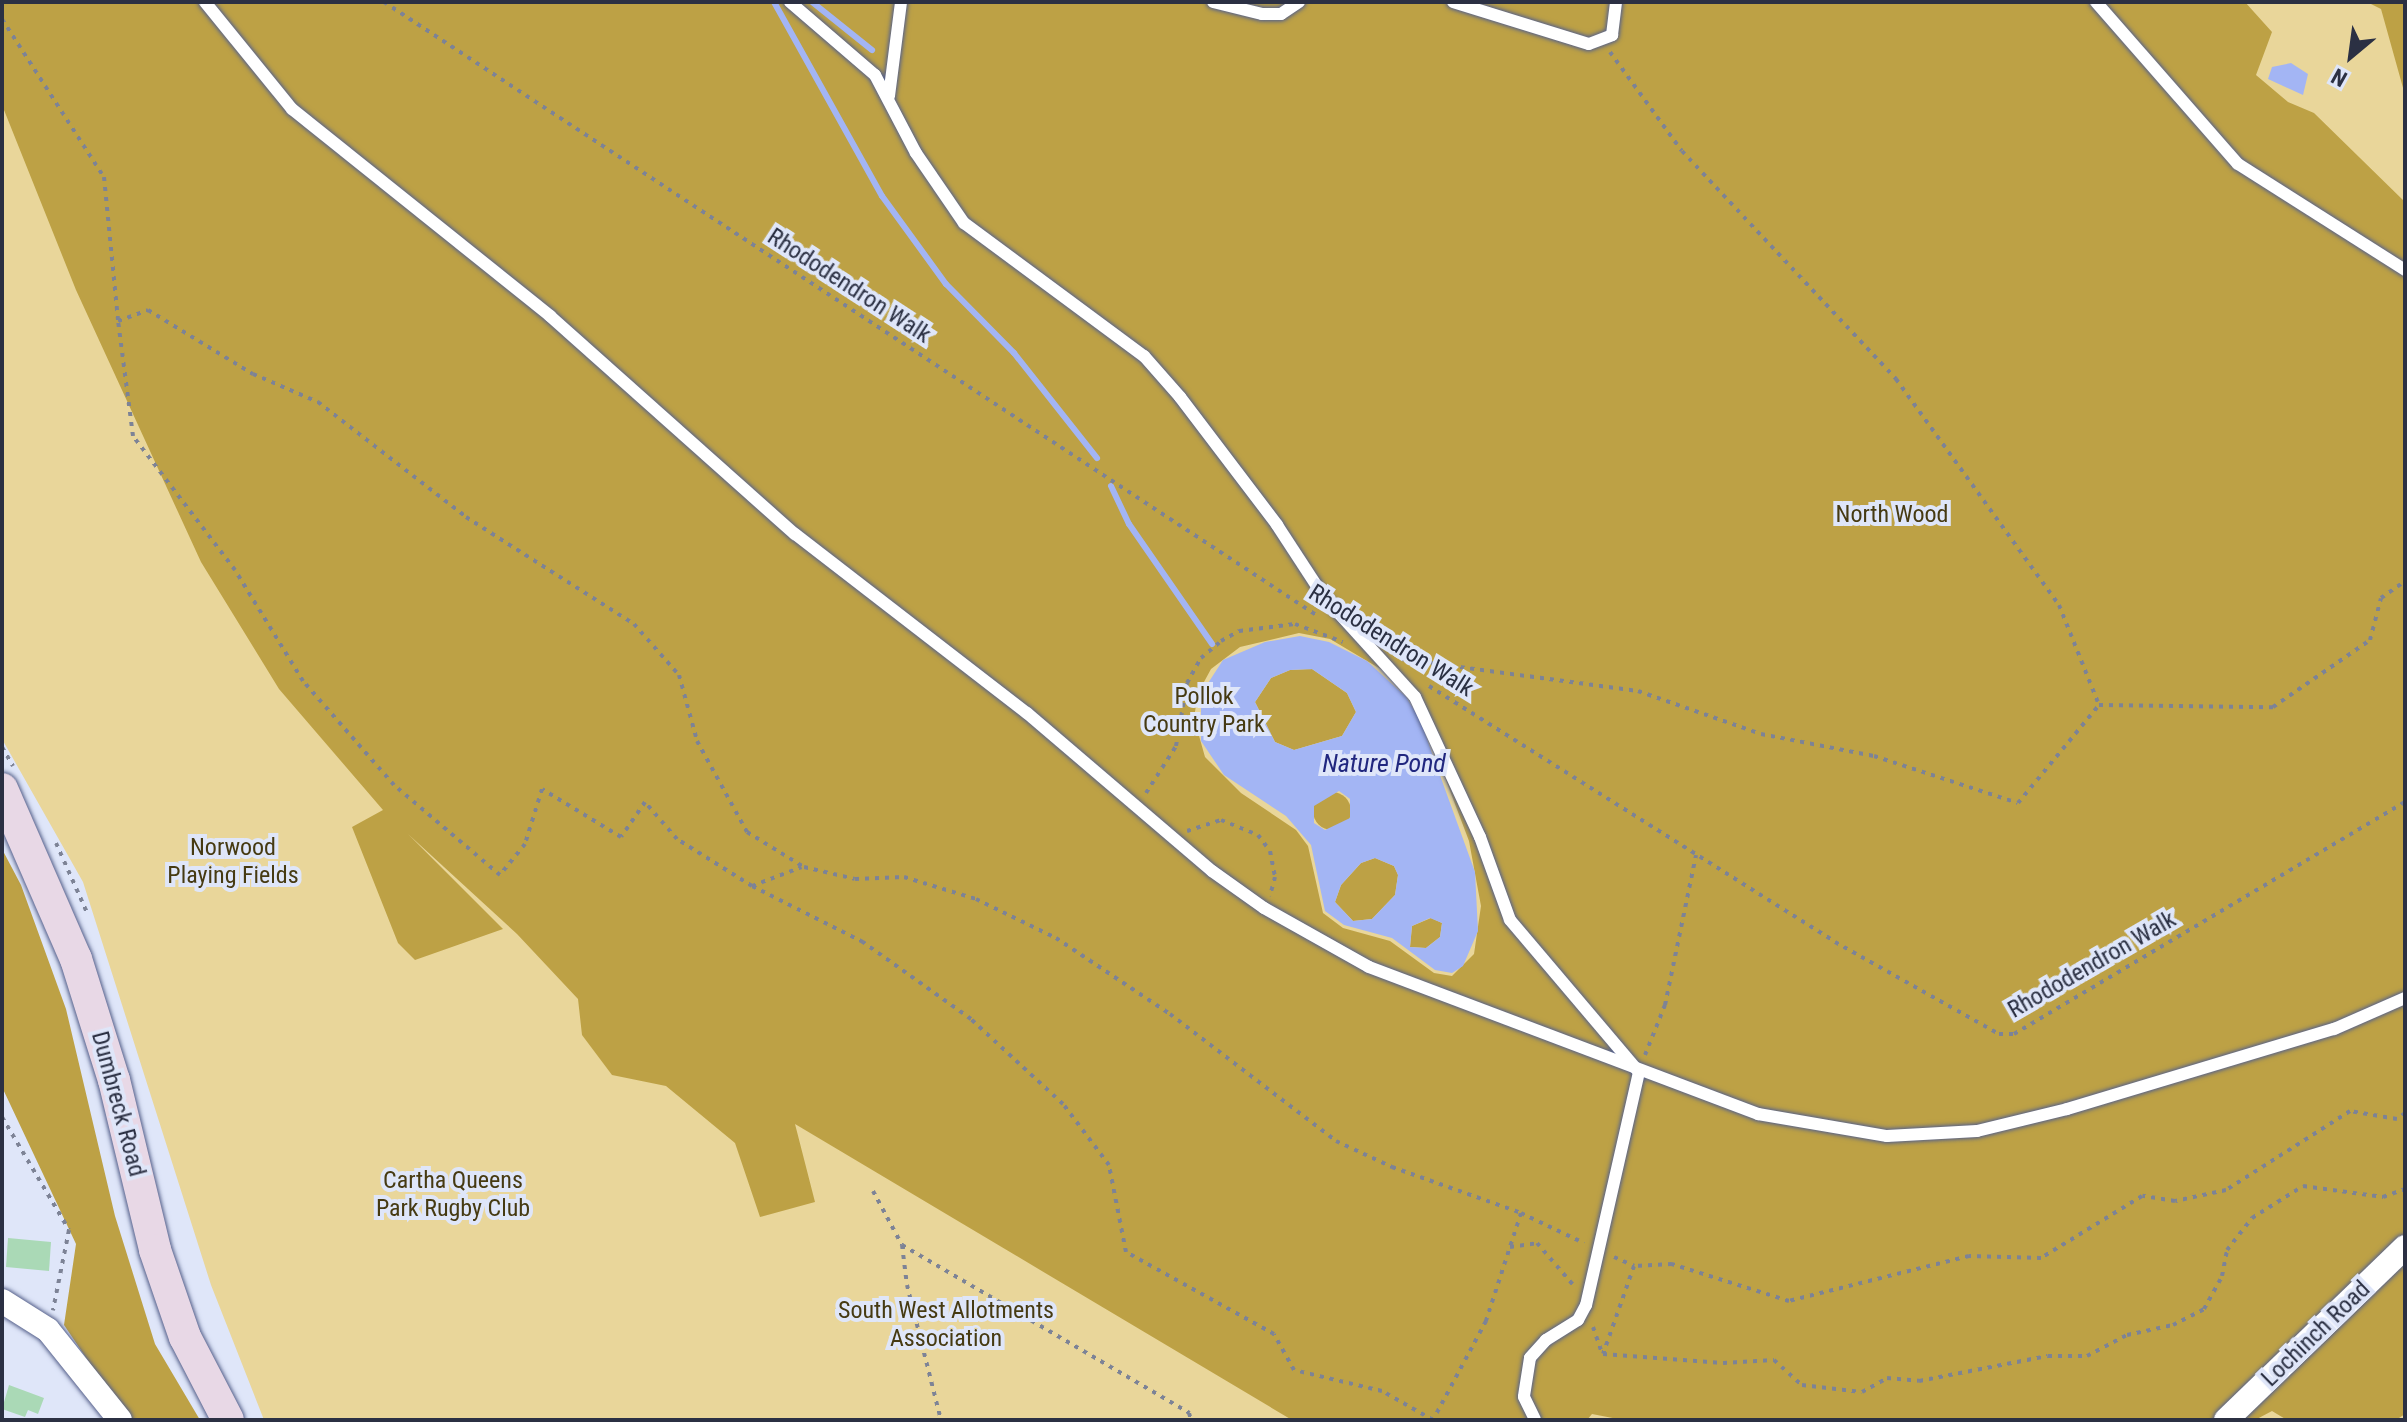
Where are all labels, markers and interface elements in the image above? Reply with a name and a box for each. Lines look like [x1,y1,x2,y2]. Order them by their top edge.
north arrow [2311,16,2391,96]
text: N [2327,63,2351,92]
street label: Rhododendron Walk [762,222,936,350]
park label: North Wood [1836,501,1948,529]
street label: Rhododendron Walk [1303,579,1479,703]
park label: Pollok Country Park [1143,683,1265,739]
water label: Nature Pond [1322,748,1446,780]
park label: Norwood Playing Fields [167,834,299,890]
street label: Rhododendron Walk [2003,905,2181,1025]
street label: Dumbreck Road [85,1028,151,1180]
park label: Cartha Queens Park Rugby Club [376,1167,530,1223]
street label: Lochinch Road [2256,1275,2376,1393]
park label: South West Allotments Association [838,1297,1054,1353]

